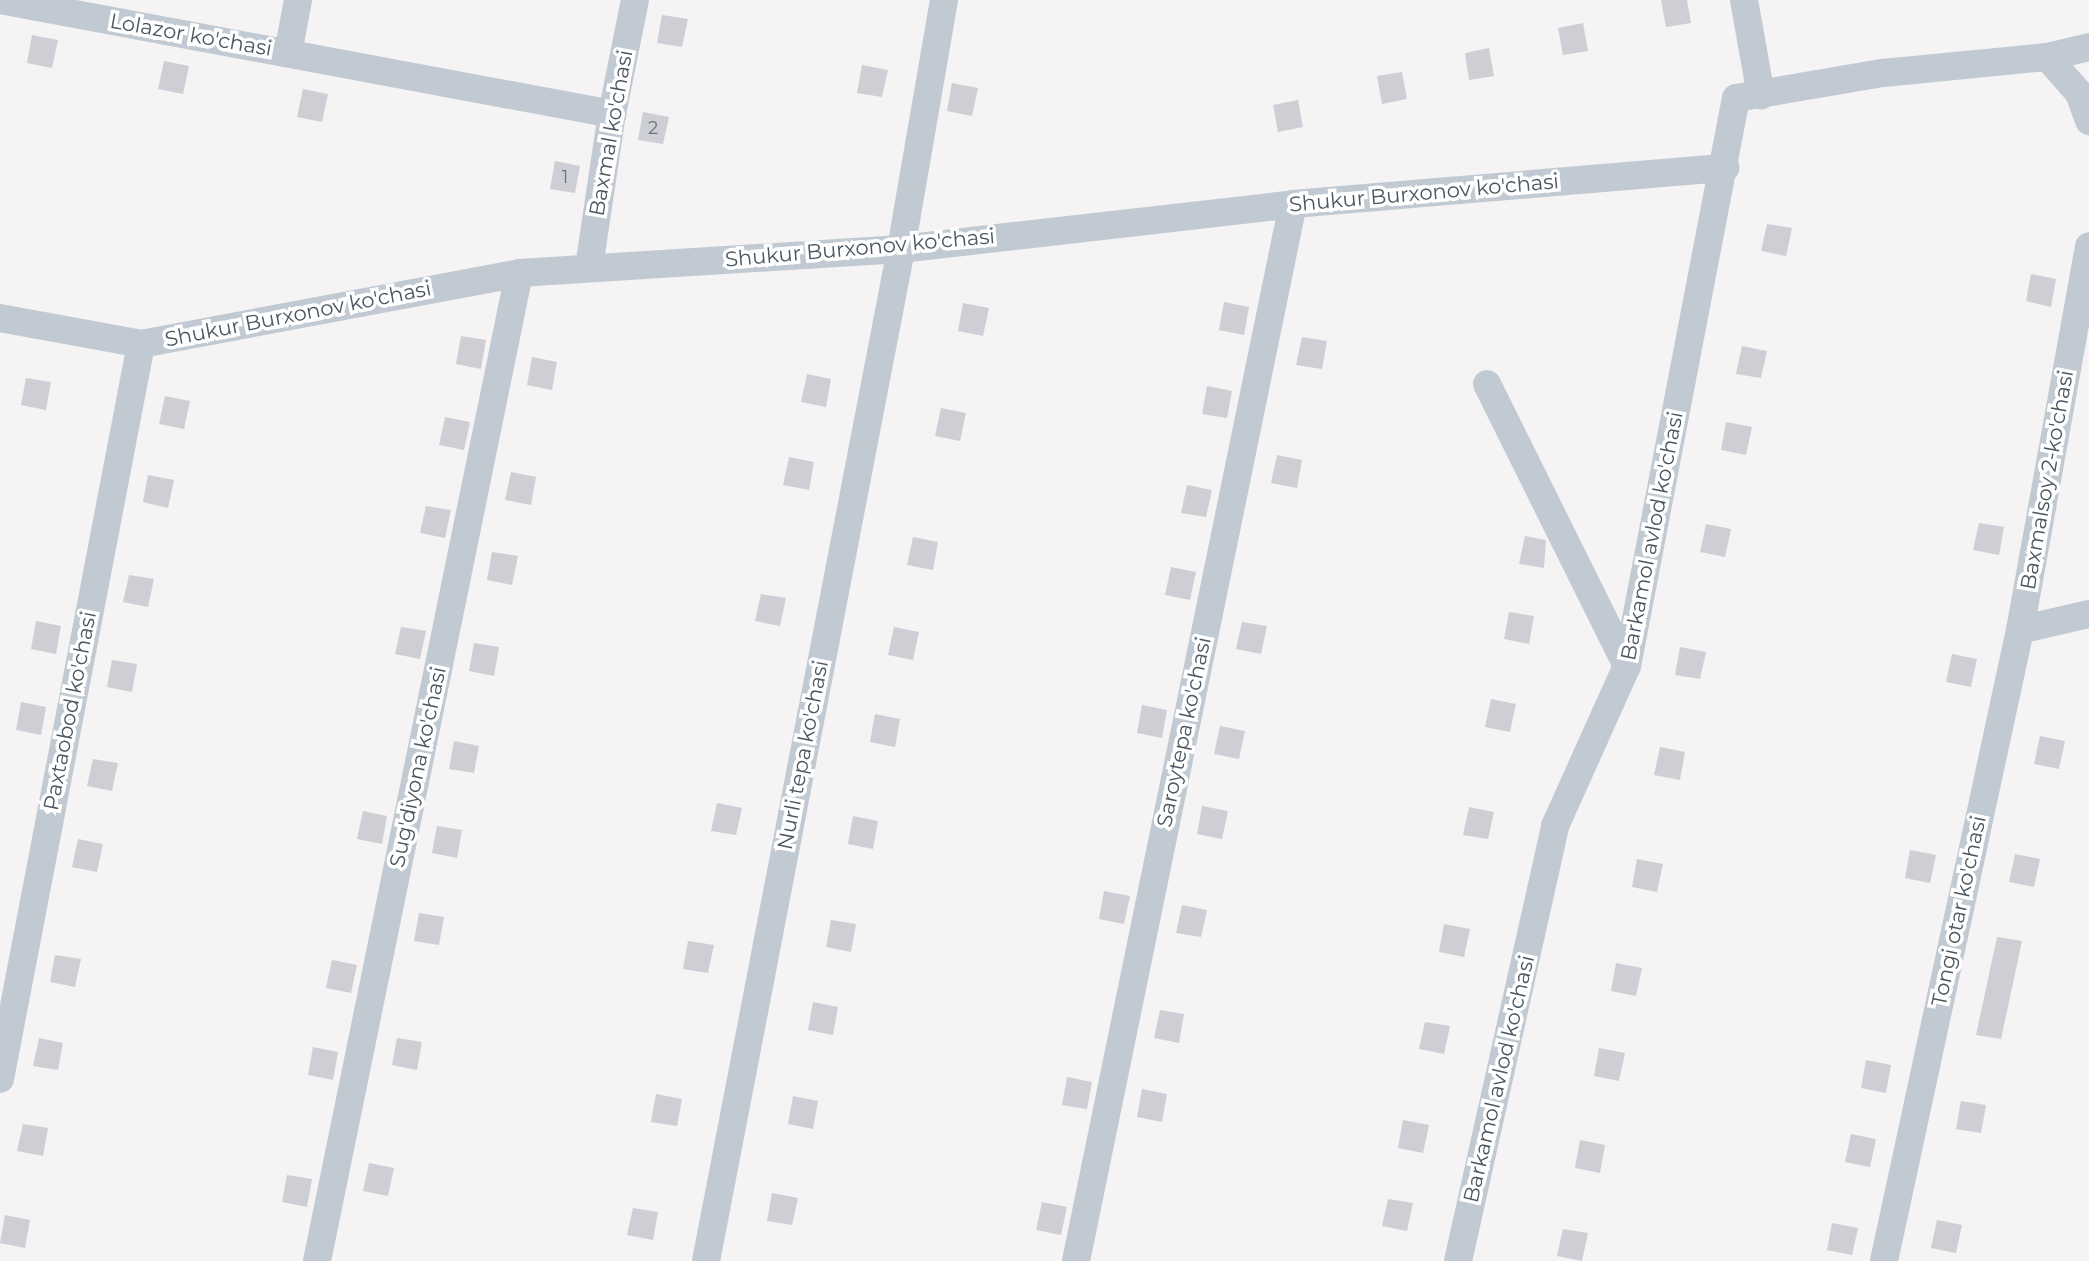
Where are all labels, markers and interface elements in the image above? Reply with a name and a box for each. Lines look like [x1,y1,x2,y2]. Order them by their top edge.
street label: Lolazor ko'chasi [108,8,274,62]
street label: Baxmal ko'chasi [584,48,638,218]
house number: 2 [648,117,658,139]
house number: 1 [562,166,568,188]
street label: Shukur Burxonov ko'chasi [1288,169,1560,217]
street label: Shukur Burxonov ko'chasi [724,224,996,272]
street label: Shukur Burxonov ko'chasi [163,276,433,352]
street label: Baxmalsoy 2-ko'chasi [2015,368,2079,592]
street label: Barkamol avlod ko'chasi [1615,409,1689,663]
street label: Paxtaobod ko'chasi [38,609,102,813]
street label: Saroytepa ko'chasi [1152,635,1216,829]
street label: Nurli tepa ko'chasi [772,658,834,852]
street label: Sug'diyona ko'chasi [384,664,452,870]
street label: Tongi otar ko'chasi [1926,813,1992,1009]
street label: Barkamol avlod ko'chasi [1458,953,1540,1205]

